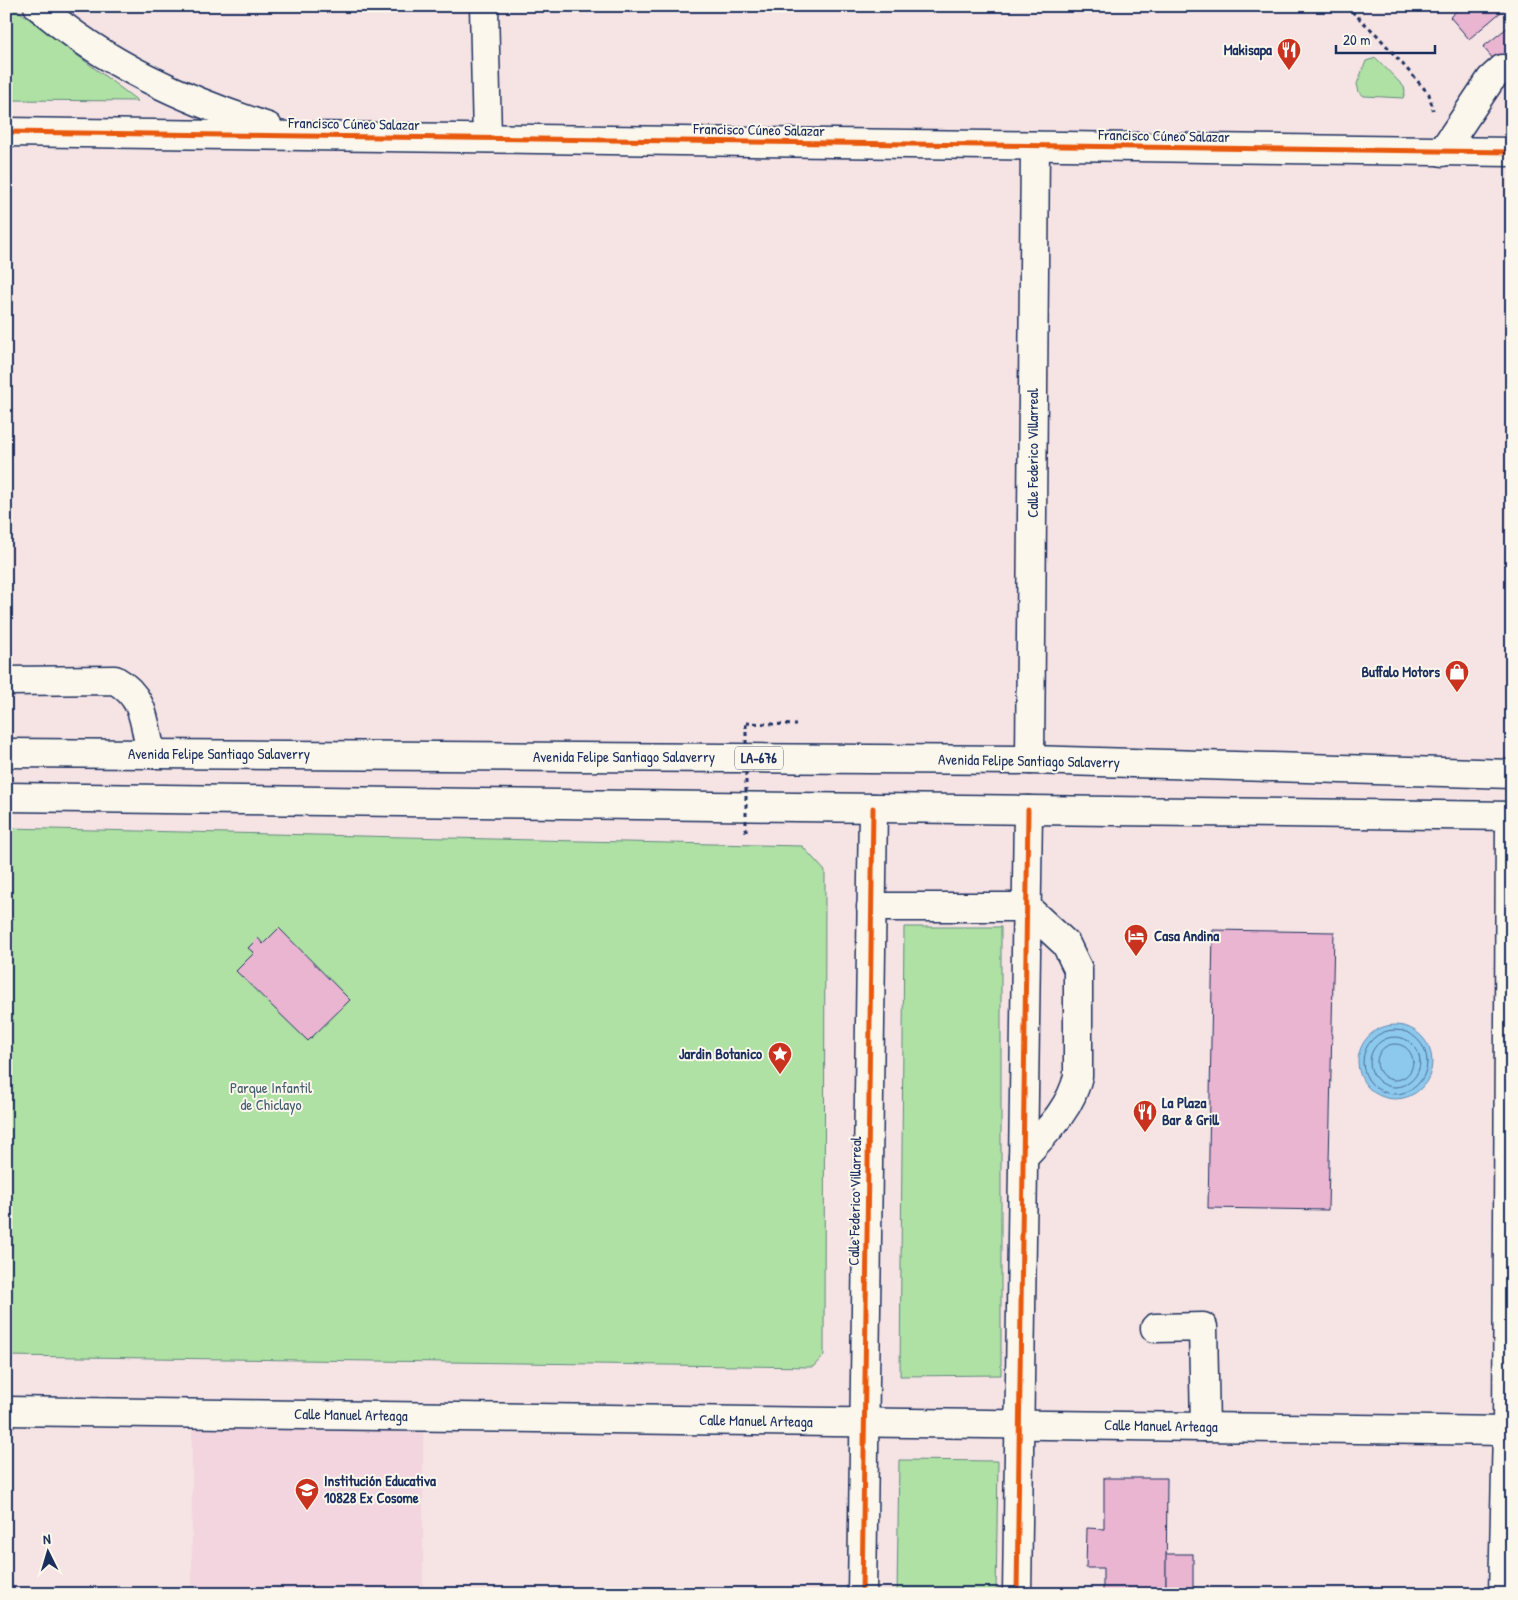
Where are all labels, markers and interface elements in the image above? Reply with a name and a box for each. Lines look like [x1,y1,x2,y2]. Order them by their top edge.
scale bar [1336,22,1434,54]
text: 20 m [1343,29,1370,50]
restaurant icon: Makisapa [1276,37,1302,71]
place label: Makisapa [1224,39,1272,61]
street label: Francisco Cúneo Salazar [287,112,420,135]
street label: Francisco Cúneo Salazar [692,118,825,141]
street label: Francisco Cúneo Salazar [1097,124,1230,147]
street label: Calle Federico Villarreal [1022,388,1043,518]
shop icon: Buffalo Motors [1444,659,1470,693]
place label: Buffalo Motors [1361,661,1440,682]
street label: Avenida Felipe Santiago Salaverry [128,743,310,764]
street label: Avenida Felipe Santiago Salaverry [533,746,715,767]
road number: LA-676 [735,746,783,770]
street label: Avenida Felipe Santiago Salaverry [938,748,1120,773]
hotel icon: Casa Andina [1123,923,1149,957]
place label: Casa Andina [1154,925,1219,946]
place icon: Jardin Botanico [767,1041,793,1075]
place label: Jardin Botanico [679,1043,762,1064]
park label: Parque Infantil de Chiclayo [230,1077,312,1115]
place label: La Plaza Bar & Grill [1162,1092,1219,1130]
restaurant icon: La Plaza Bar & Grill [1132,1099,1158,1133]
street label: Calle Federico Villarreal [843,1136,866,1266]
street label: Calle Manuel Arteaga [294,1403,408,1426]
street label: Calle Manuel Arteaga [699,1409,813,1432]
street label: Calle Manuel Arteaga [1104,1414,1218,1437]
place label: Institución Educativa 10828 Ex Cosome [324,1470,436,1508]
school or university icon: Institución Educativa 10828 Ex Cosome [294,1477,320,1511]
north arrow [22,1528,72,1578]
text: N [42,1529,52,1548]

